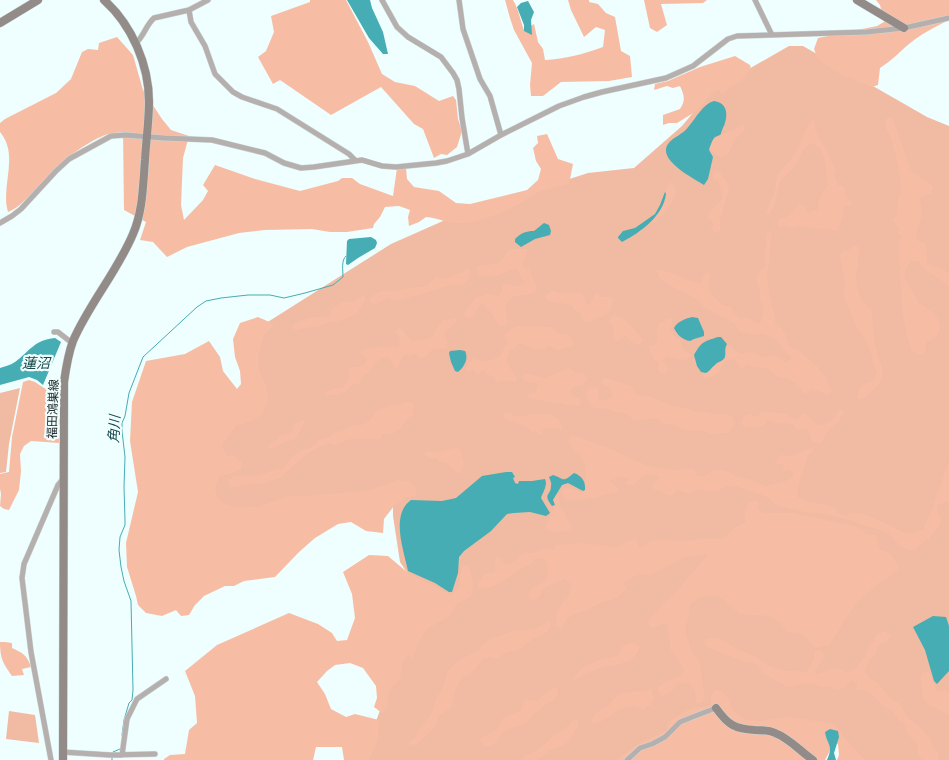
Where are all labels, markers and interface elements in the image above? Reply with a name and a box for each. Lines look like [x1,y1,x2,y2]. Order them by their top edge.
water label: 蓮沼 [22,355,52,371]
street label: 福田鴻巣線 [45,379,61,439]
water label: 角川 [105,413,123,443]

